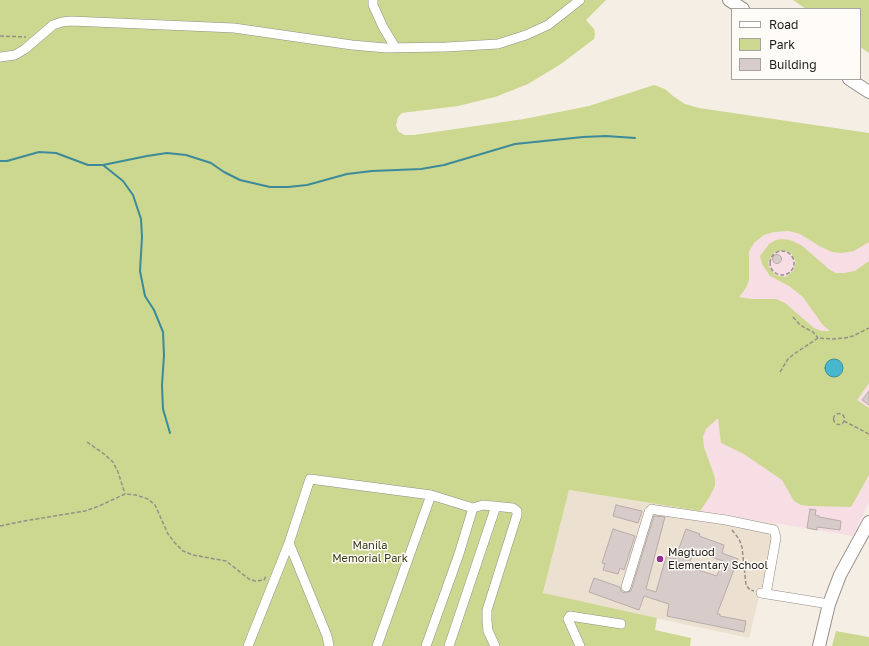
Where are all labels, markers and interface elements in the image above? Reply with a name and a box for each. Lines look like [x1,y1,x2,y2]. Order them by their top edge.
legend [731,8,861,80]
text: Road [769,17,798,32]
text: Park [769,37,795,52]
text: Building [769,57,817,72]
park label: Manila Memorial Park [332,539,408,565]
place label: Magtuod Elementary School [668,546,768,572]
marker: Magtuod Elementary School [655,554,665,564]

